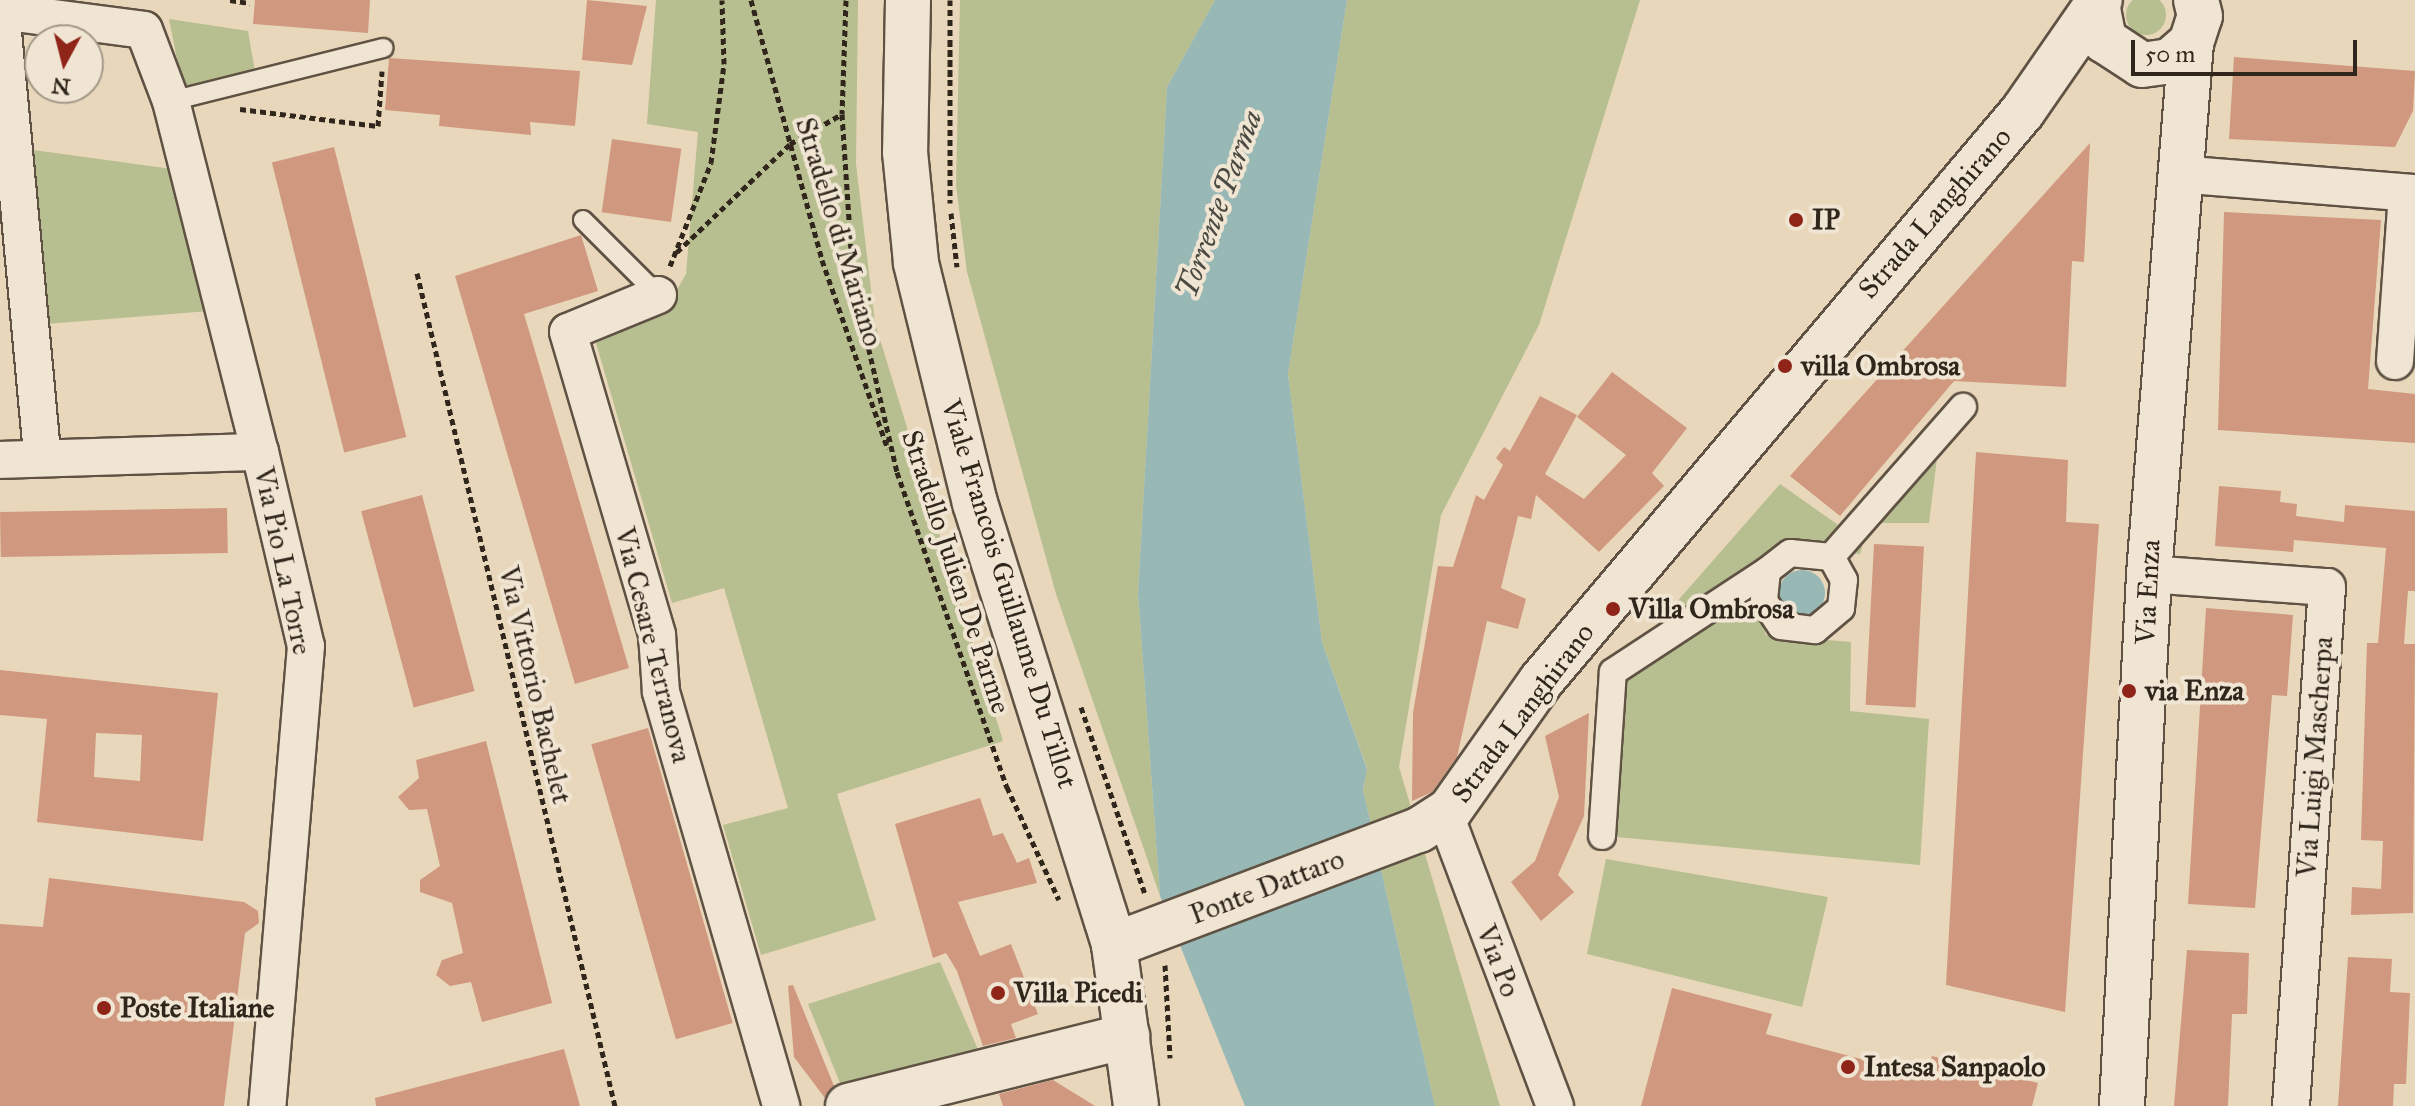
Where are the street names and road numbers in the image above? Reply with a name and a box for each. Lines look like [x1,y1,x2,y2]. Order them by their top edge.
street label: Stradello di Mariano [788,114,890,350]
street label: Strada Langhirano [1851,120,2019,306]
street label: Viale Francois Guillaume Du Tillot [934,396,1084,792]
street label: Stradello Julien De Parme [894,426,1018,718]
street label: Via Pio La Torre [247,464,319,658]
street label: Via Cesare Terranova [607,524,699,766]
street label: Via Enza [2128,539,2168,645]
street label: Via Vittorio Bachelet [491,563,579,807]
street label: Strada Langhirano [1445,617,1601,809]
street label: Via Luigi Mascherpa [2290,635,2340,879]
street label: Ponte Dattaro [1185,842,1349,932]
street label: Via Po [1469,920,1527,1002]

